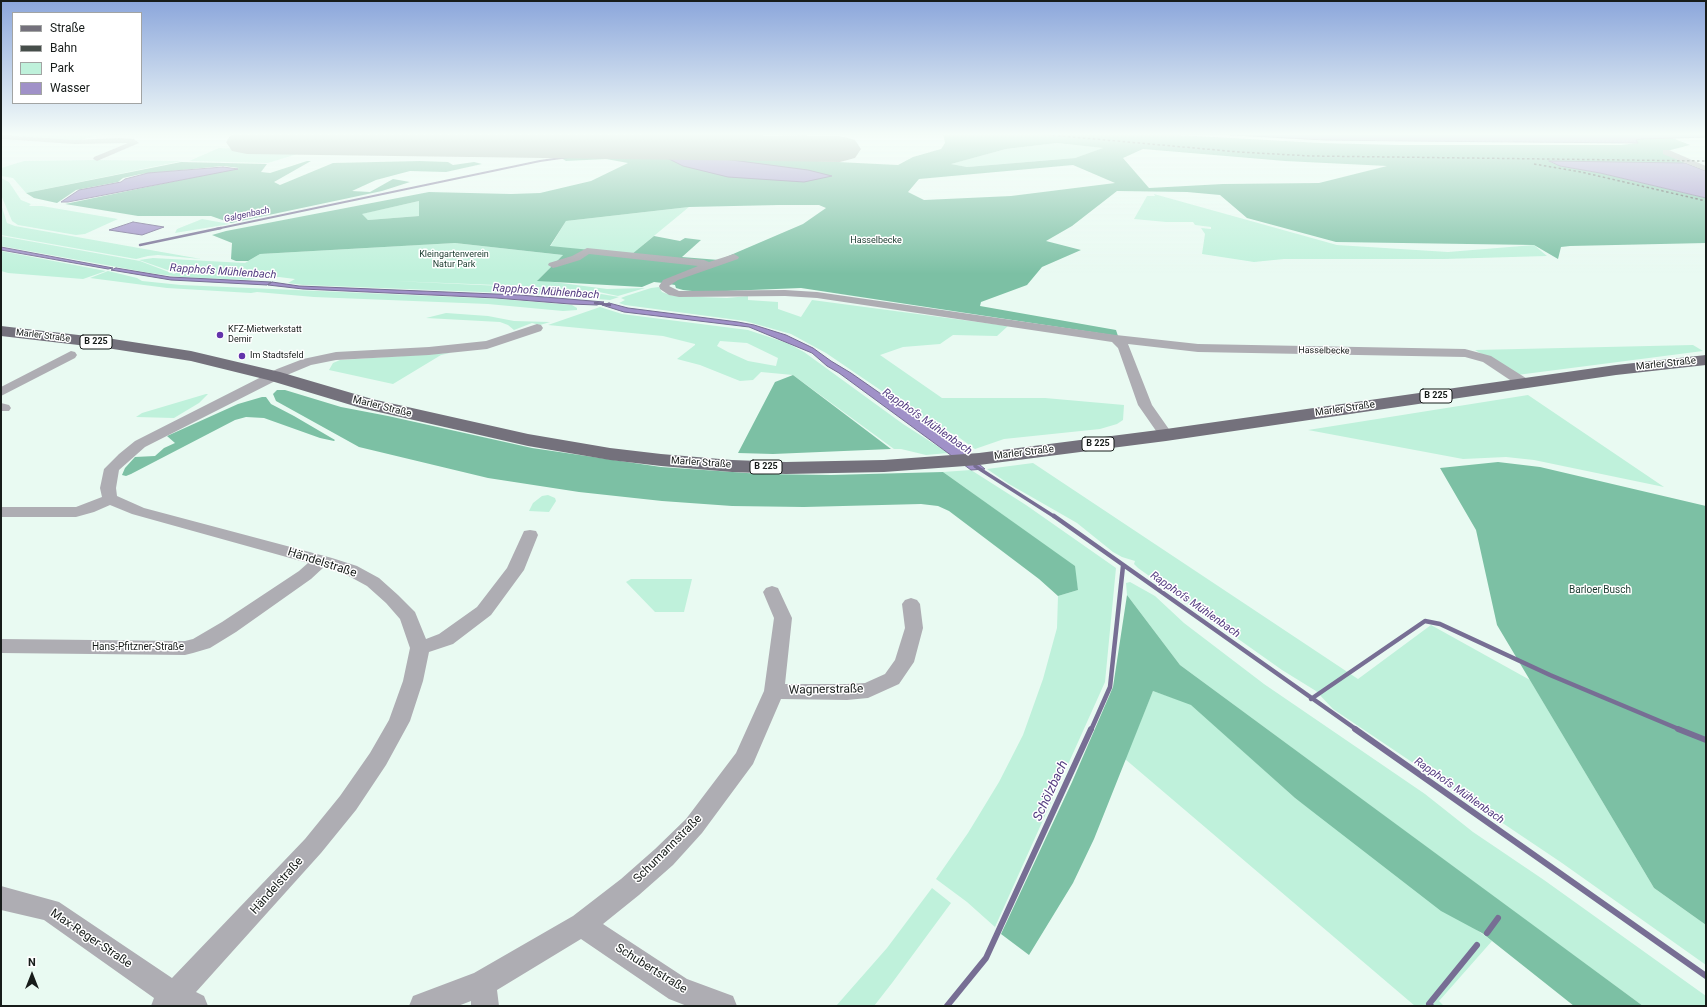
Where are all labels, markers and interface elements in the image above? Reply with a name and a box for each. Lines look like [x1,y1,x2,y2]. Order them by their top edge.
legend [12,12,142,104]
text: Straße [50,21,85,35]
text: Bahn [50,41,77,55]
text: Park [50,61,74,75]
text: Wasser [50,81,90,95]
water label: Galgenbach [223,205,271,225]
park label: Hasselbecke [850,236,902,246]
park label: Kleingartenverein Natur Park [419,250,489,271]
water label: Rapphofs Mühlenbach [169,262,277,282]
water label: Rapphofs Mühlenbach [492,282,600,302]
place label: KFZ-Mietwerkstatt Demir [228,325,302,346]
street label: Marler Straße [15,327,71,345]
marker: KFZ-Mietwerkstatt Demir [215,330,225,340]
road number: B 225 [80,335,112,349]
street label: Hasselbecke [1298,345,1350,357]
marker: Im Stadtsfeld [237,351,247,361]
place label: Im Stadtsfeld [250,351,303,361]
street label: Marler Straße [1635,355,1697,373]
water label: Rapphofs Mühlenbach [880,386,974,458]
road number: B 225 [1420,389,1452,403]
street label: Marler Straße [351,394,413,420]
street label: Marler Straße [1314,399,1376,419]
road number: B 225 [1082,437,1114,451]
street label: Marler Straße [993,443,1055,463]
street label: Marler Straße [671,455,731,471]
road number: B 225 [750,460,782,474]
street label: Händelstraße [286,545,358,581]
water label: Rapphofs Mühlenbach [1148,569,1242,641]
park label: Barloer Busch [1569,584,1631,596]
street label: Hans-Pfitzner-Straße [92,641,184,653]
street label: Wagnerstraße [789,682,863,698]
water label: Rapphofs Mühlenbach [1412,755,1506,827]
water label: Schölzbach [1030,758,1072,824]
street label: Schumannstraße [631,812,705,886]
street label: Händelstraße [248,855,306,917]
street label: Max-Reger-Straße [47,906,135,972]
street label: Schubertstraße [612,941,690,997]
north arrow [12,955,52,995]
text: N [28,956,36,969]

